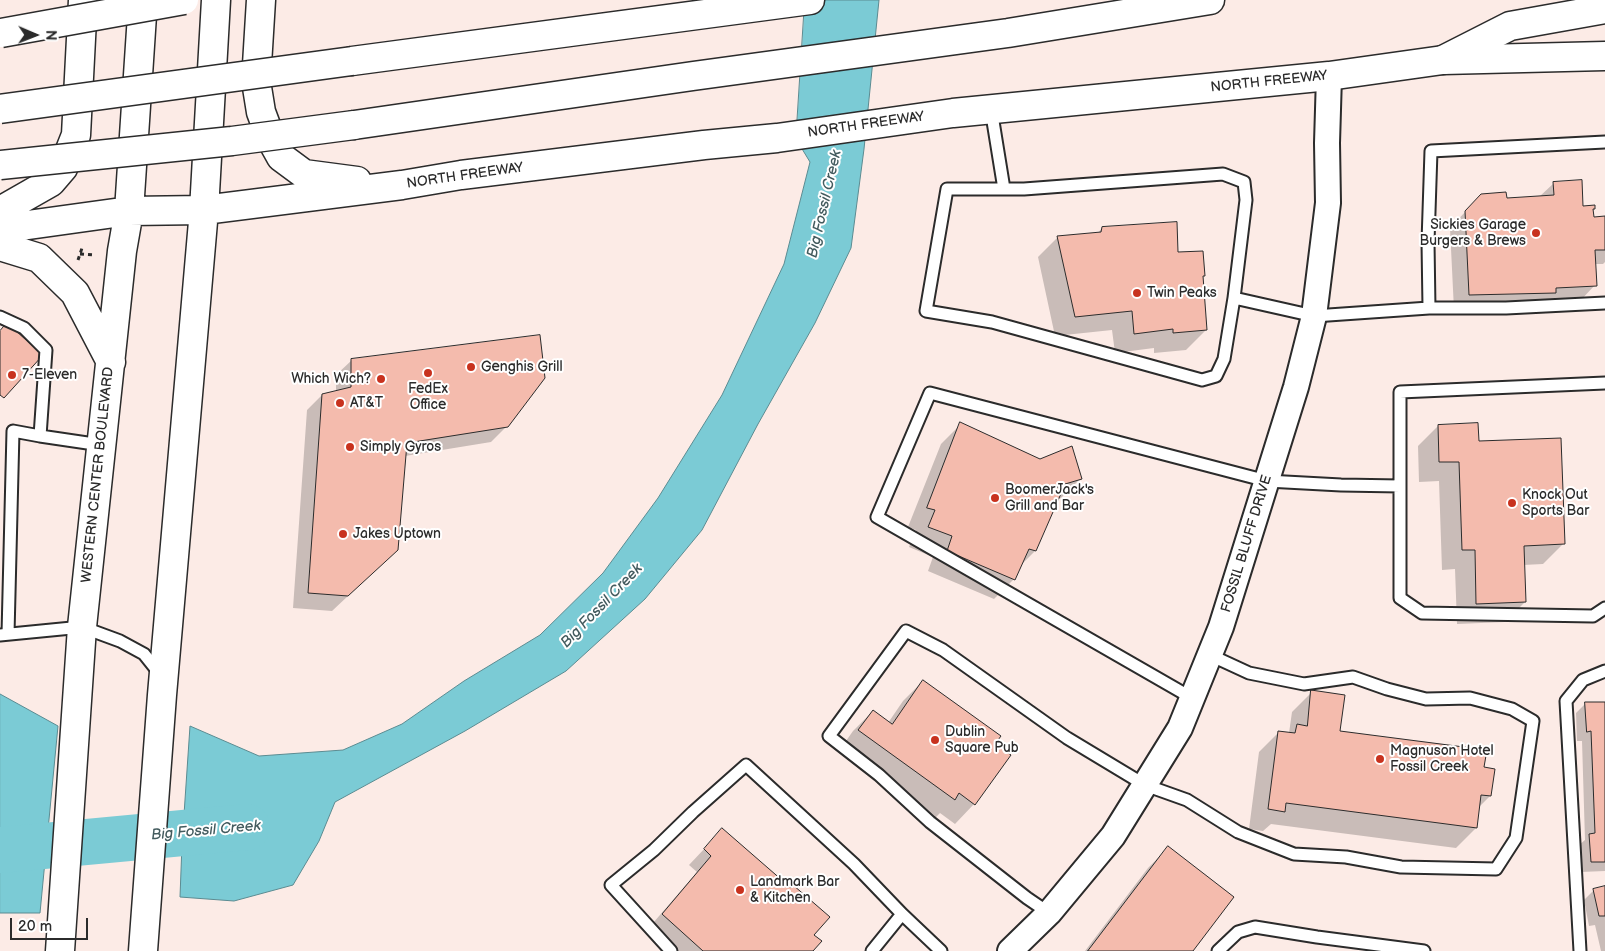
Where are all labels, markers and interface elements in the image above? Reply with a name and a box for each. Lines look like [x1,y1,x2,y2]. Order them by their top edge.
north arrow [10,10,60,60]
text: N [42,30,59,41]
street label: NORTH FREEWAY [1210,68,1328,96]
street label: NORTH FREEWAY [807,109,925,141]
water label: Big Fossil Creek [804,148,846,260]
street label: NORTH FREEWAY [406,160,524,192]
place label: Sickies Garage Burgers & Brews [1420,217,1526,250]
marker: Sickies Garage Burgers & Brews [1530,227,1542,239]
place label: Twin Peaks [1147,285,1217,301]
marker: Twin Peaks [1131,287,1143,299]
place label: Genghis Grill [481,359,563,375]
marker: Genghis Grill [465,361,477,373]
street label: WESTERN CENTER BOULEVARD [78,366,118,584]
place label: 7-Eleven [22,367,77,383]
marker: FedEx Office [422,367,434,379]
marker: 7-Eleven [6,369,18,381]
place label: Which Wich? [291,371,371,387]
marker: Which Wich? [375,373,387,385]
place label: FedEx Office [408,381,448,414]
place label: AT&T [350,395,383,411]
marker: AT&T [334,397,346,409]
place label: Simply Gyros [360,439,441,455]
marker: Simply Gyros [344,441,356,453]
street label: FOSSIL BLUFF DRIVE [1218,473,1276,615]
place label: BoomerJack's Grill and Bar [1005,482,1094,514]
place label: Knock Out Sports Bar [1522,487,1589,520]
marker: BoomerJack's Grill and Bar [989,492,1001,504]
marker: Knock Out Sports Bar [1506,497,1518,509]
place label: Jakes Uptown [353,526,441,542]
marker: Jakes Uptown [337,528,349,540]
water label: Big Fossil Creek [557,560,647,652]
place label: Dublin Square Pub [945,724,1019,756]
marker: Dublin Square Pub [929,734,941,746]
place label: Magnuson Hotel Fossil Creek [1390,743,1494,776]
marker: Magnuson Hotel Fossil Creek [1374,753,1386,765]
water label: Big Fossil Creek [150,817,262,845]
place label: Landmark Bar & Kitchen [750,874,839,906]
marker: Landmark Bar & Kitchen [734,884,746,896]
scale bar [12,908,90,940]
text: 20 m [18,917,52,936]

